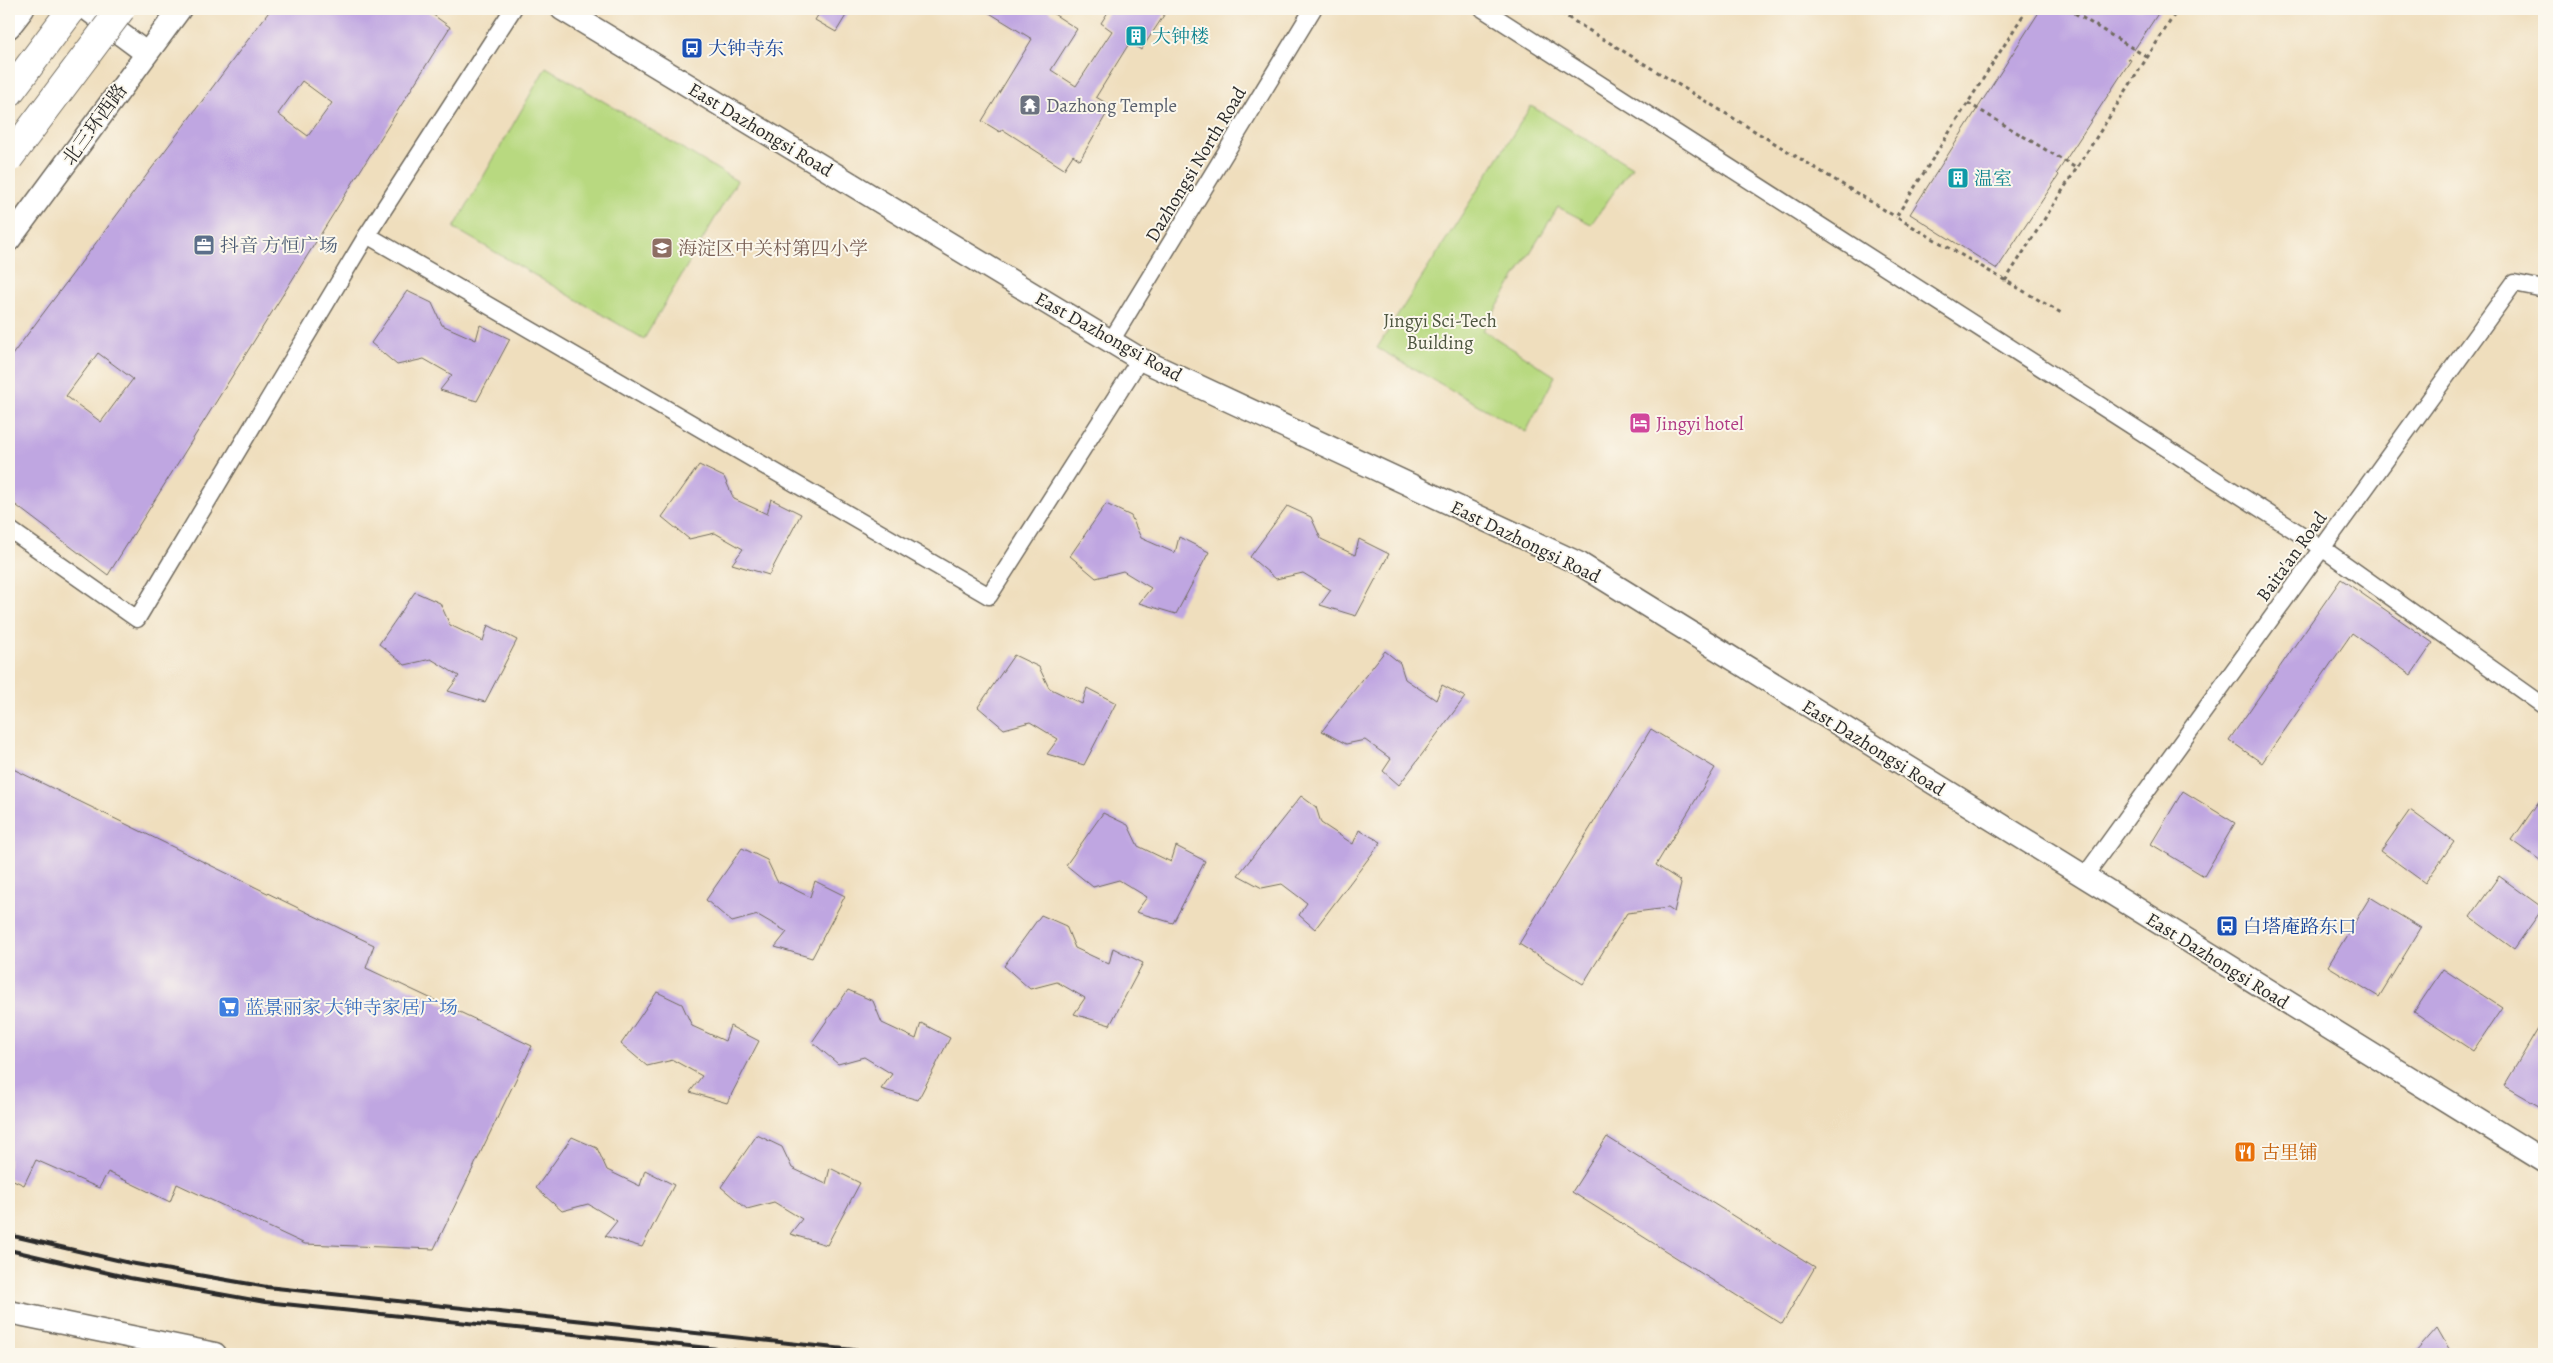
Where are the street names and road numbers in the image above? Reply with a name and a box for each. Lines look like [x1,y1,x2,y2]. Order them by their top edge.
street label: East Dazhongsi Road [683,76,838,184]
street label: 北三环西路 [56,79,133,171]
street label: Dazhongsi North Road [1139,81,1253,247]
street label: East Dazhongsi Road [1030,286,1187,388]
street label: East Dazhongsi Road [1446,494,1606,590]
street label: Baita'an Road [2250,506,2334,607]
street label: East Dazhongsi Road [1797,693,1951,803]
street label: East Dazhongsi Road [2141,906,2295,1016]

